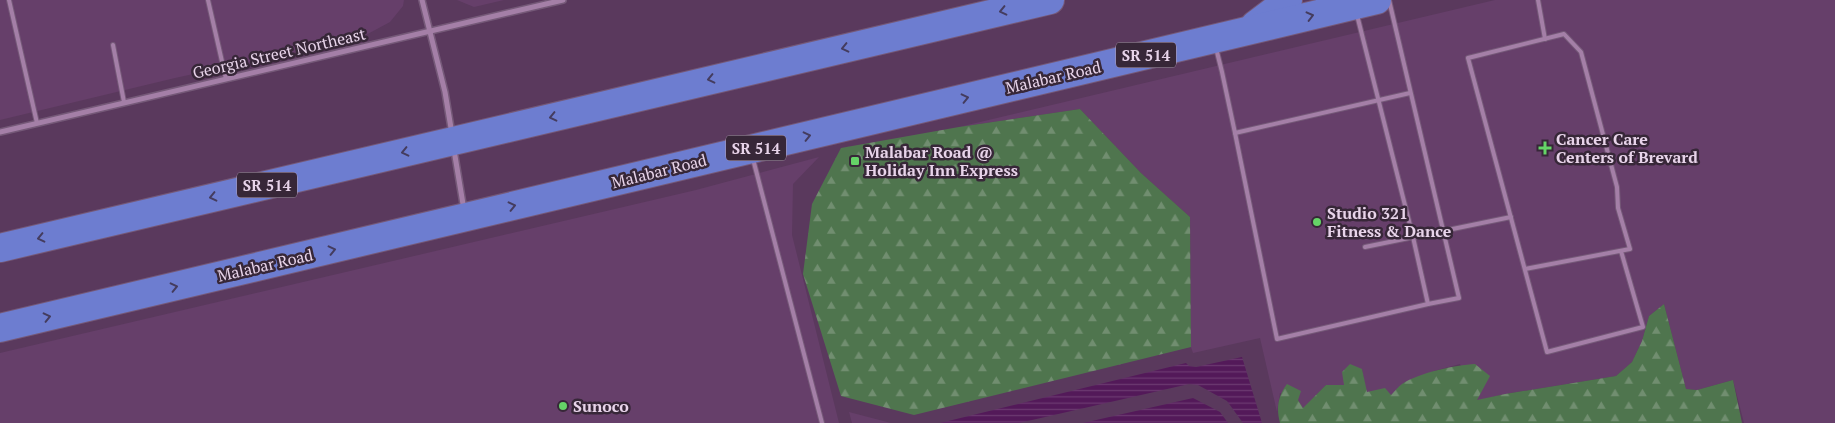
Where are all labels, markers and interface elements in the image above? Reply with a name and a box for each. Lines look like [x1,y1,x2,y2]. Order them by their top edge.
one-way arrow [999,5,1007,16]
one-way arrow [1306,11,1315,22]
street label: Georgia Street Northeast [190,22,368,84]
one-way arrow [840,42,849,53]
road number: SR 514 [1116,42,1176,68]
street label: Malabar Road [1003,55,1103,99]
one-way arrow [707,73,716,84]
one-way arrow [960,93,969,104]
one-way arrow [549,111,558,122]
place label: Cancer Care Centers of Brevard [1556,128,1698,168]
one-way arrow [802,131,811,142]
road number: SR 514 [726,136,786,160]
place label: Malabar Road @ Holiday Inn Express [865,141,1018,181]
marker: Cancer Care Centers of Brevard [1538,141,1552,155]
one-way arrow [401,146,410,157]
street label: Malabar Road [609,149,709,193]
marker: Malabar Road @ Holiday Inn Express [849,155,861,167]
road number: SR 514 [237,172,297,198]
one-way arrow [209,191,218,202]
one-way arrow [508,201,517,212]
place label: Studio 321 Fitness & Dance [1327,202,1452,242]
marker: Studio 321 Fitness & Dance [1311,216,1323,228]
one-way arrow [36,232,45,243]
street label: Malabar Road [215,243,315,287]
one-way arrow [327,245,335,255]
one-way arrow [169,282,178,293]
one-way arrow [43,312,52,323]
place label: Sunoco [573,395,629,417]
marker: Sunoco [557,400,569,412]

